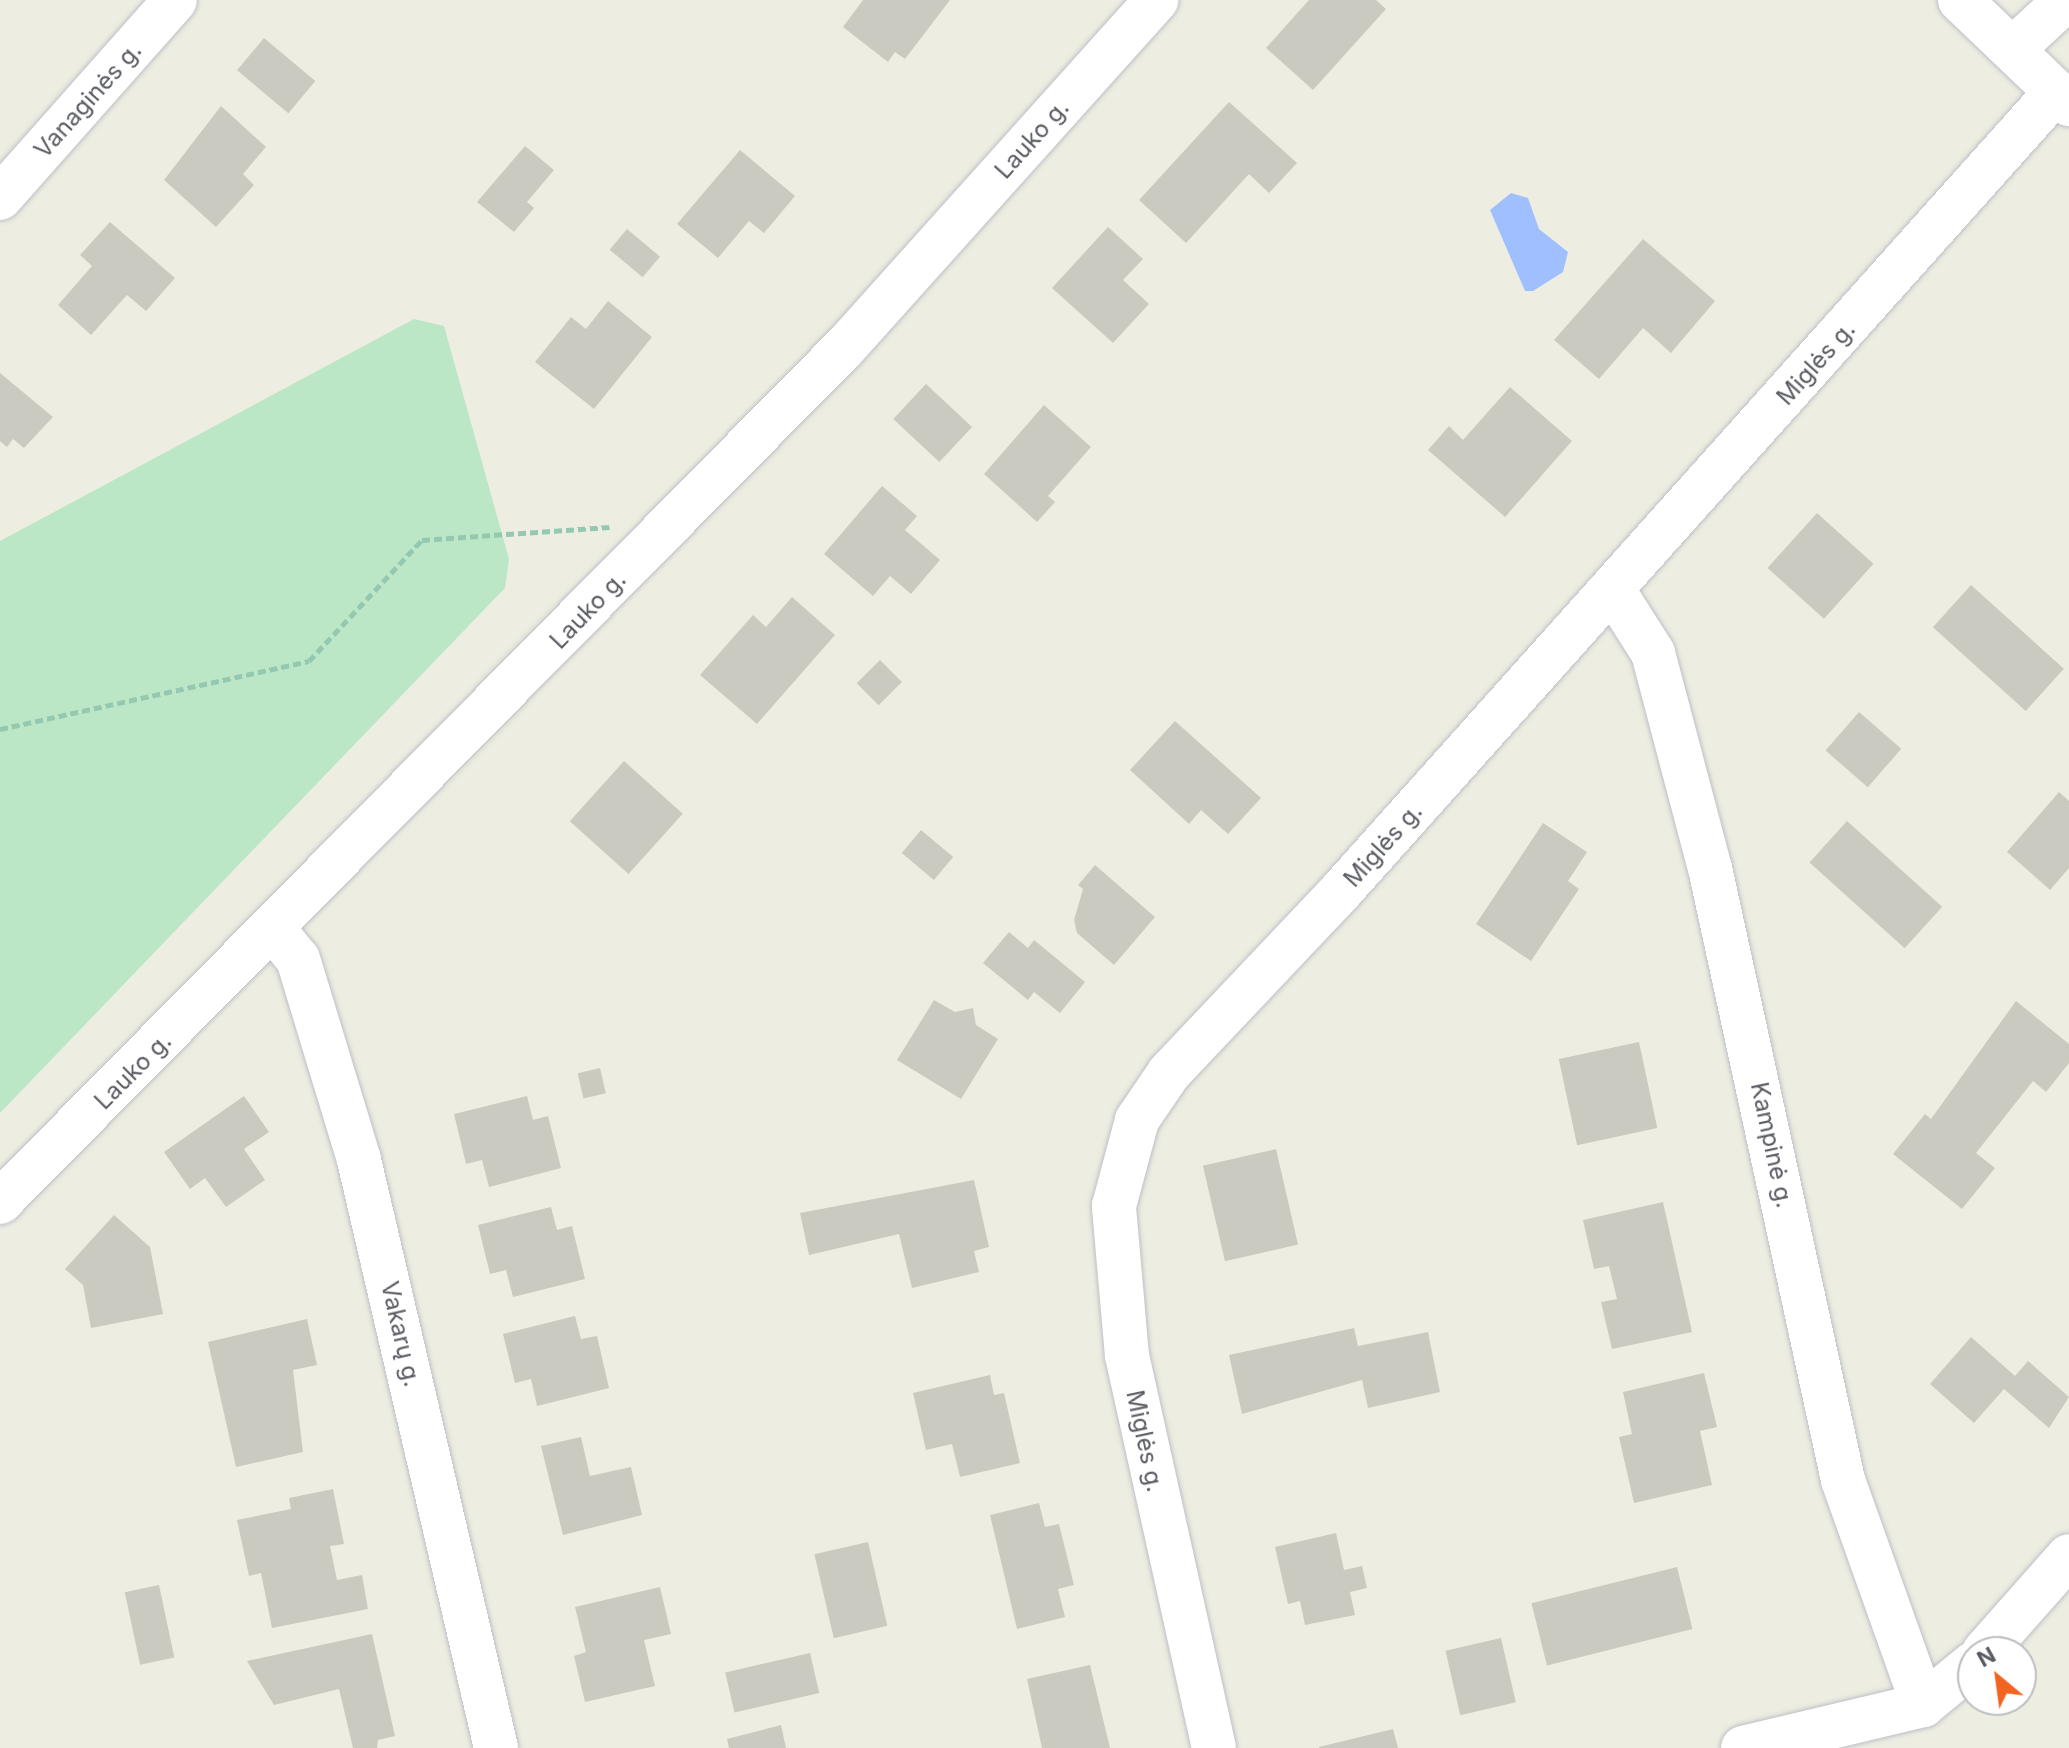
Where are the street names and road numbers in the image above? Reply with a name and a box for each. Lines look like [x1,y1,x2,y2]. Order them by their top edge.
street label: Vanaginės g. [28,36,148,164]
street label: Lauko g. [989,93,1075,185]
street label: Miglės g. [1771,315,1861,411]
street label: Lauko g. [544,565,632,655]
street label: Miglės g. [1338,797,1428,893]
street label: Lauko g. [89,1027,177,1115]
street label: Kampinė g. [1745,1080,1799,1210]
street label: Vakarų g. [375,1279,427,1389]
street label: Miglės g. [1120,1388,1170,1494]

